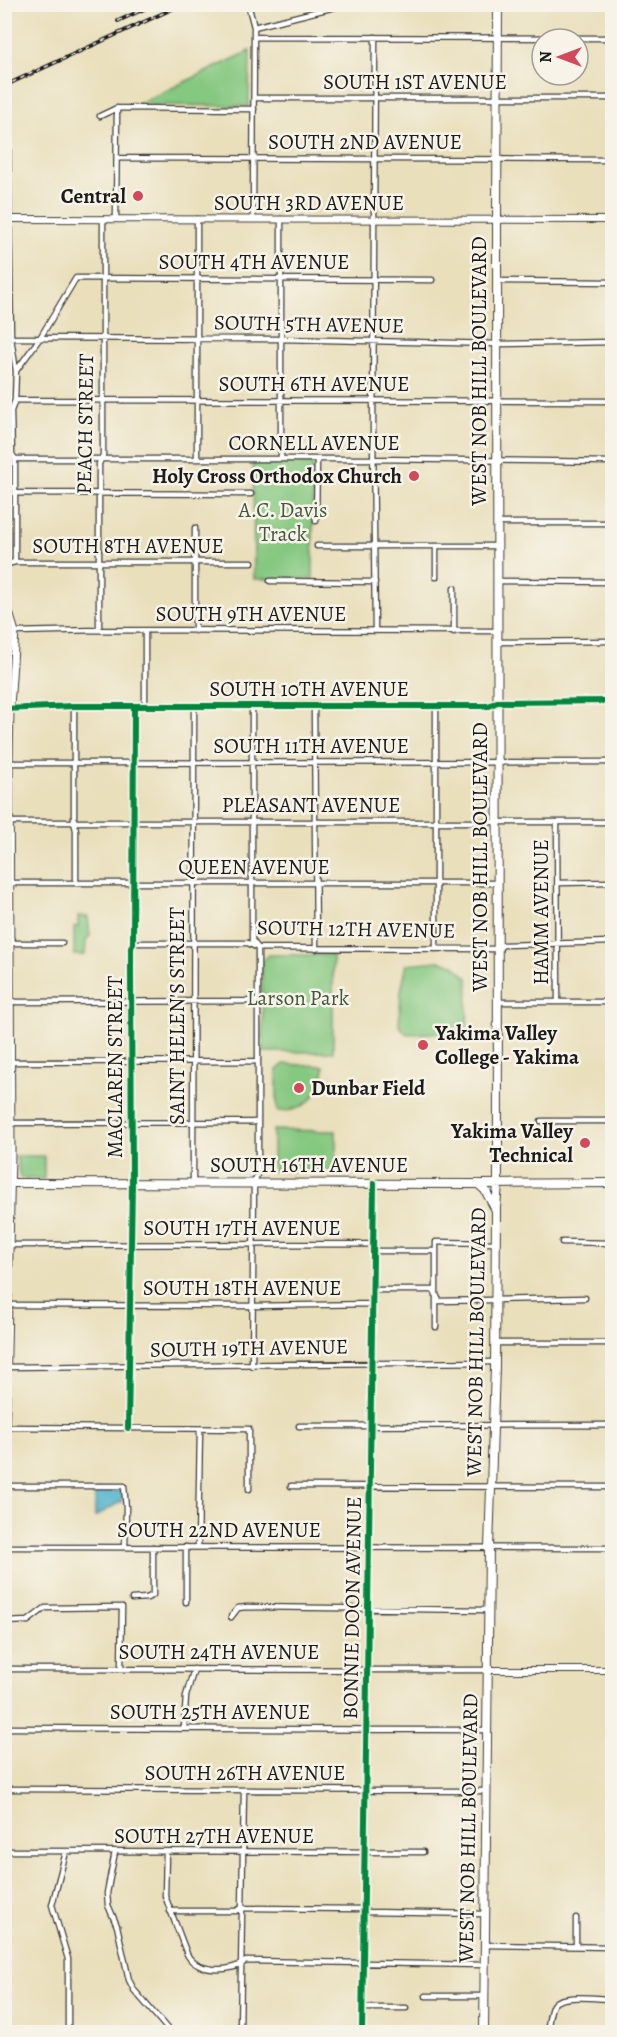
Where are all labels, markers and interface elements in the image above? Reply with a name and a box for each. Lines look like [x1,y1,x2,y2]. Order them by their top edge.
north arrow [530,27,590,87]
text: N [535,51,557,63]
street label: SOUTH 1ST AVENUE [323,68,507,96]
street label: SOUTH 2ND AVENUE [268,128,462,156]
place label: Central [61,182,126,210]
marker: Central [131,189,145,203]
street label: SOUTH 3RD AVENUE [214,189,404,217]
street label: WEST NOB HILL BOULEVARD [465,236,493,507]
street label: SOUTH 4TH AVENUE [159,248,349,276]
street label: SOUTH 5TH AVENUE [214,308,404,340]
street label: PEACH STREET [70,353,100,495]
street label: SOUTH 6TH AVENUE [219,370,410,398]
street label: CORNELL AVENUE [228,429,400,457]
place label: Holy Cross Orthodox Church [152,462,402,490]
marker: Holy Cross Orthodox Church [407,469,421,483]
park label: A.C. Davis Track [238,496,327,548]
street label: SOUTH 8TH AVENUE [32,532,224,560]
street label: SOUTH 9TH AVENUE [156,600,346,628]
street label: SOUTH 10TH AVENUE [209,675,409,703]
street label: WEST NOB HILL BOULEVARD [466,722,494,993]
street label: SOUTH 11TH AVENUE [213,732,409,760]
street label: PLEASANT AVENUE [222,791,400,819]
street label: HAMM AVENUE [527,839,555,985]
street label: QUEEN AVENUE [178,853,330,881]
street label: SAINT HELEN'S STREET [163,906,191,1125]
street label: SOUTH 12TH AVENUE [257,913,455,945]
street label: MACLAREN STREET [101,975,129,1158]
park label: Larson Park [247,984,350,1012]
place label: Yakima Valley College - Yakima [434,1019,580,1071]
marker: Yakima Valley College - Yakima [416,1038,430,1052]
place label: Dunbar Field [311,1074,426,1102]
marker: Dunbar Field [292,1081,306,1095]
place label: Yakima Valley Technical [450,1117,574,1169]
marker: Yakima Valley Technical [578,1136,592,1150]
street label: SOUTH 16TH AVENUE [210,1151,408,1179]
street label: WEST NOB HILL BOULEVARD [460,1207,492,1478]
street label: SOUTH 17TH AVENUE [143,1214,341,1242]
street label: SOUTH 18TH AVENUE [143,1274,341,1302]
street label: SOUTH 19TH AVENUE [150,1332,348,1364]
street label: BONNIE DOON AVENUE [336,1496,368,1720]
street label: SOUTH 22ND AVENUE [117,1516,321,1544]
street label: SOUTH 24TH AVENUE [119,1638,319,1666]
street label: WEST NOB HILL BOULEVARD [452,1693,484,1964]
street label: SOUTH 25TH AVENUE [110,1698,310,1726]
street label: SOUTH 26TH AVENUE [145,1759,345,1787]
street label: SOUTH 27TH AVENUE [114,1822,314,1850]

